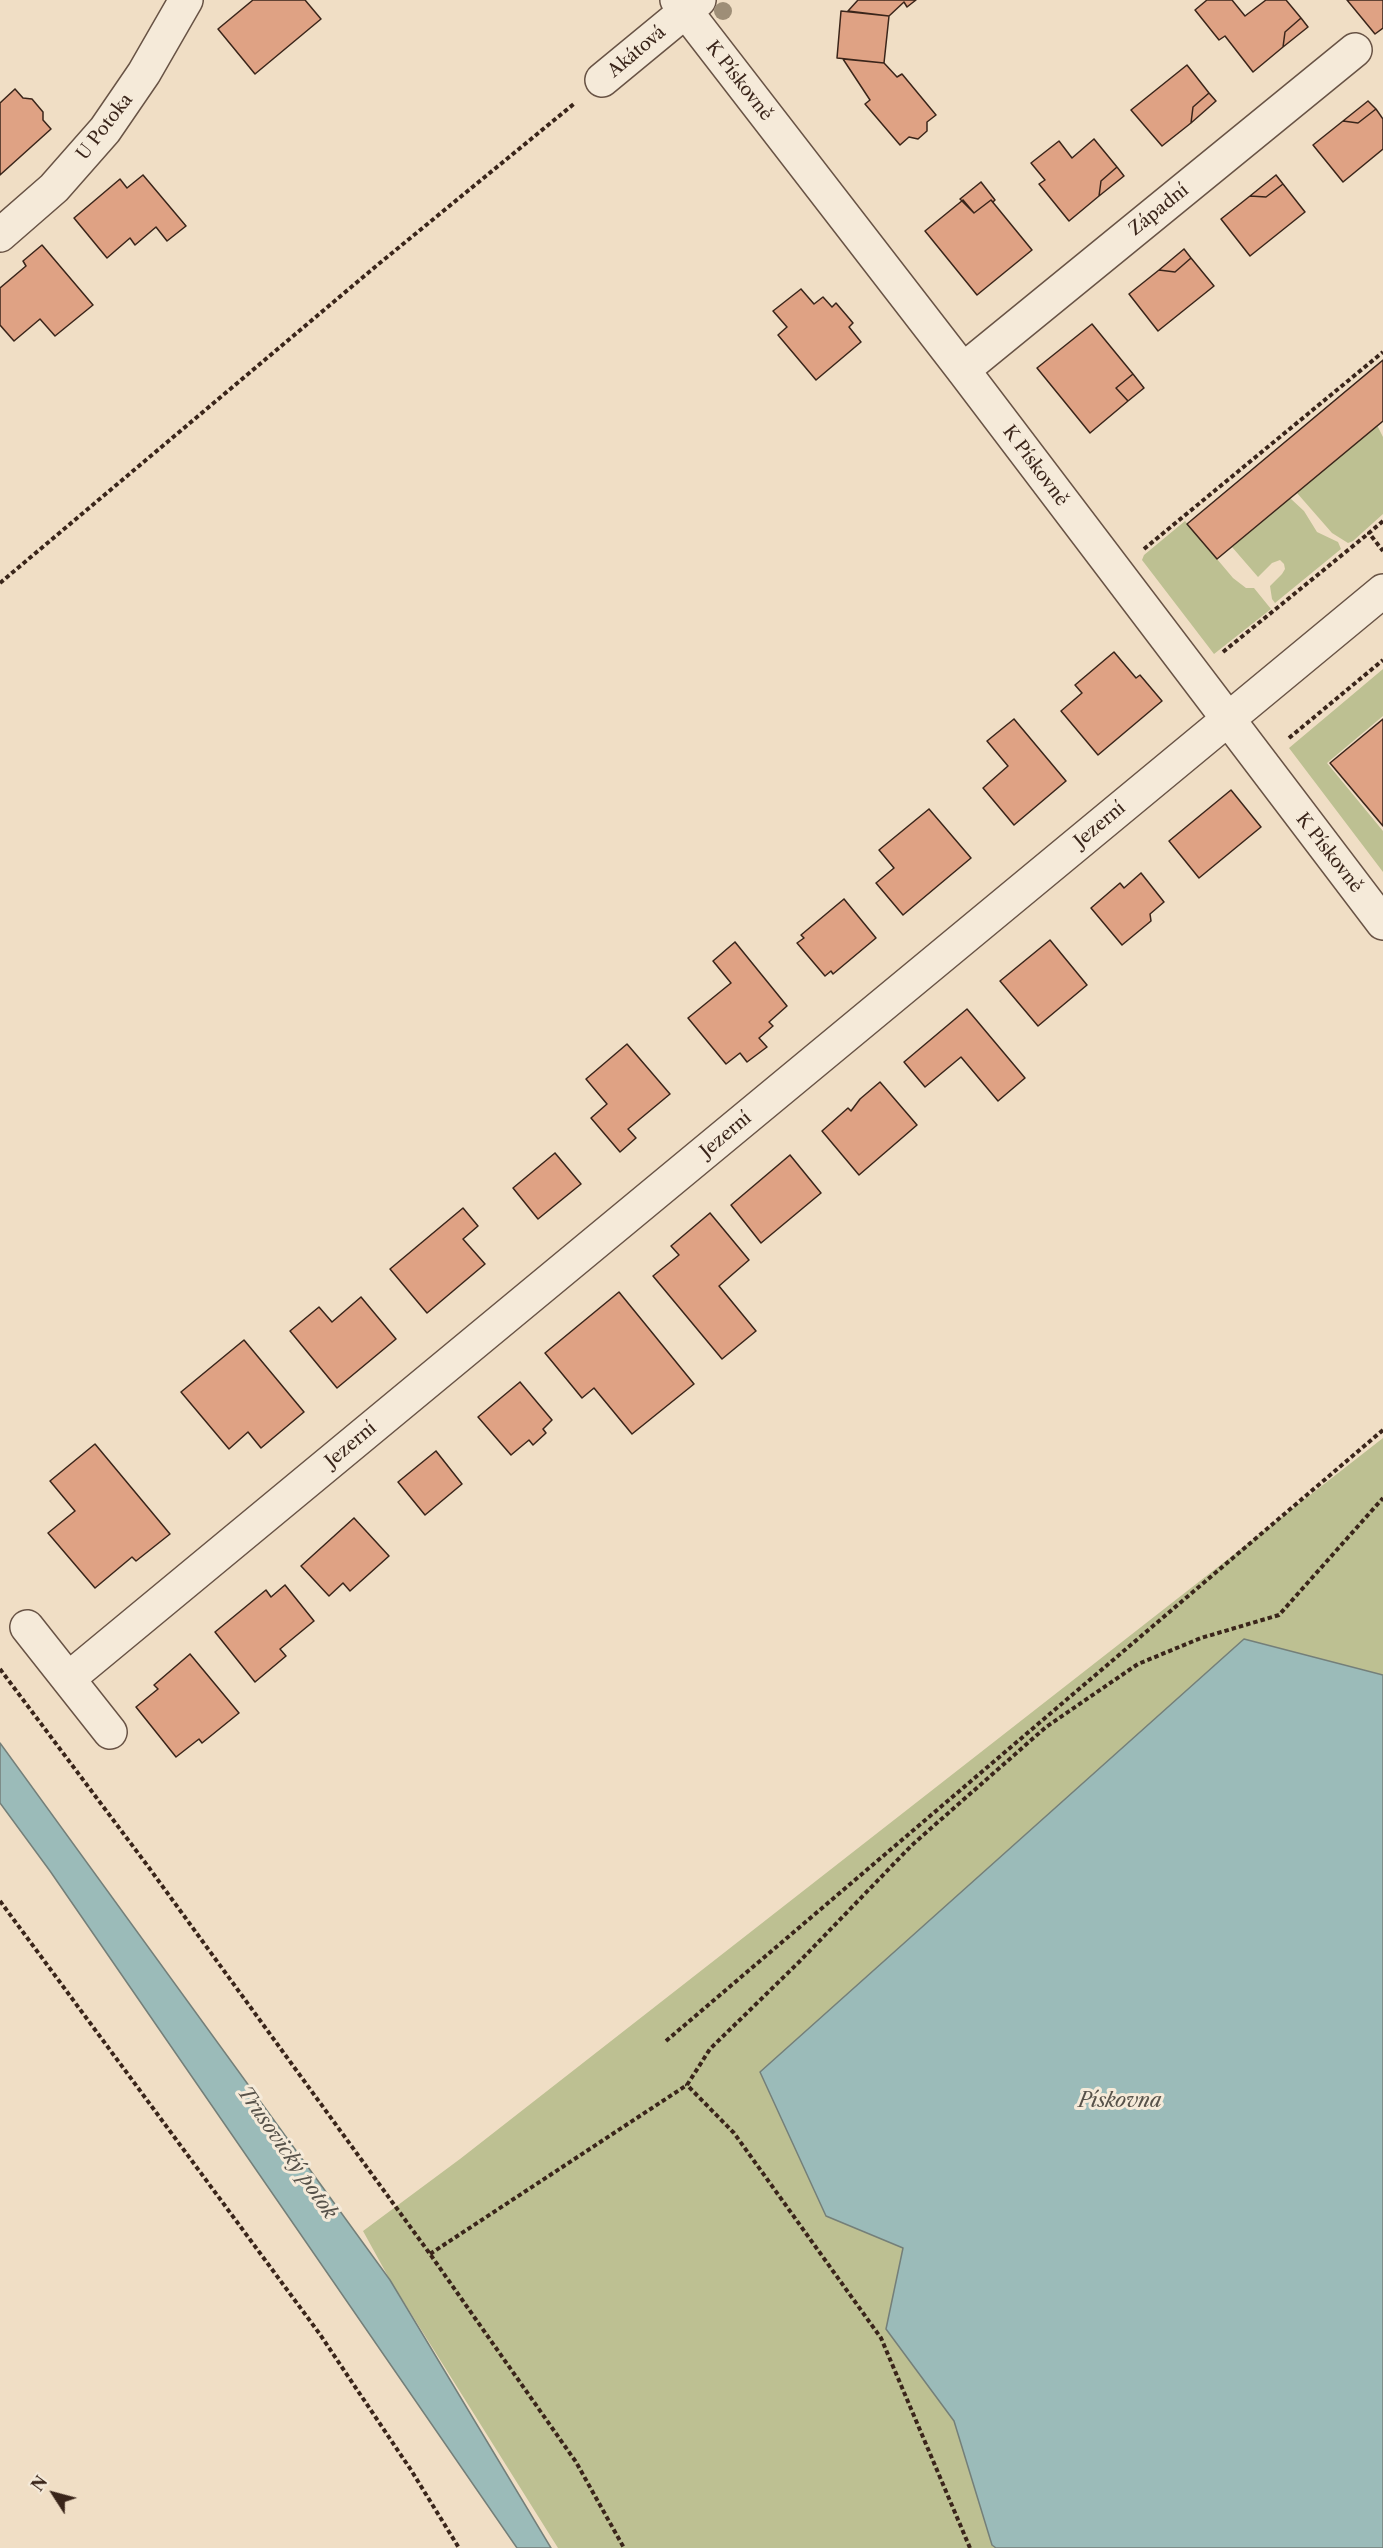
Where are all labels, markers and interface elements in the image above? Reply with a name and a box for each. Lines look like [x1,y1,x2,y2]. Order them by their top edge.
street label: Akátová [604,22,670,82]
street label: K Pískovně [701,37,777,125]
street label: U Potoka [72,90,138,164]
street label: Západní [1125,180,1193,240]
street label: K Pískovně [998,421,1072,511]
street label: Jezerní [1070,797,1130,853]
street label: K Pískovně [1291,809,1367,897]
street label: Jezerní [696,1107,756,1163]
street label: Jezerní [321,1417,381,1473]
water label: Trusovický potok [232,2082,342,2224]
water label: Pískovna [1078,2089,1162,2113]
north arrow [24,2464,84,2524]
text: N [27,2472,52,2495]

